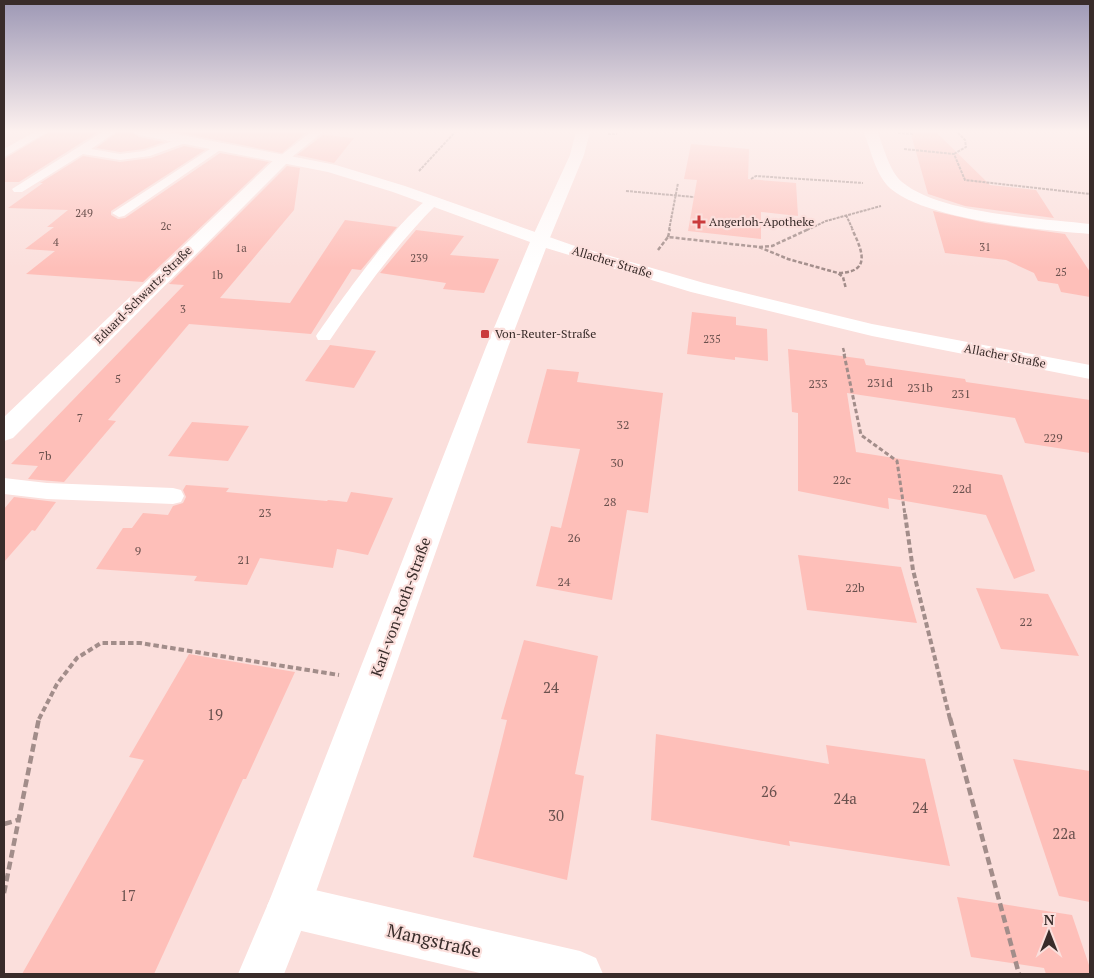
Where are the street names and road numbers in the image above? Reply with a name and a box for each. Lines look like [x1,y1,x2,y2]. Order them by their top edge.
street label: Allacher Straße [570,242,654,281]
street label: Eduard-Schwartz-Straße [91,243,195,347]
street label: Allacher Straße [963,340,1047,371]
street label: Karl-von-Roth-Straße [366,534,435,679]
street label: Mangstraße [385,918,484,963]

